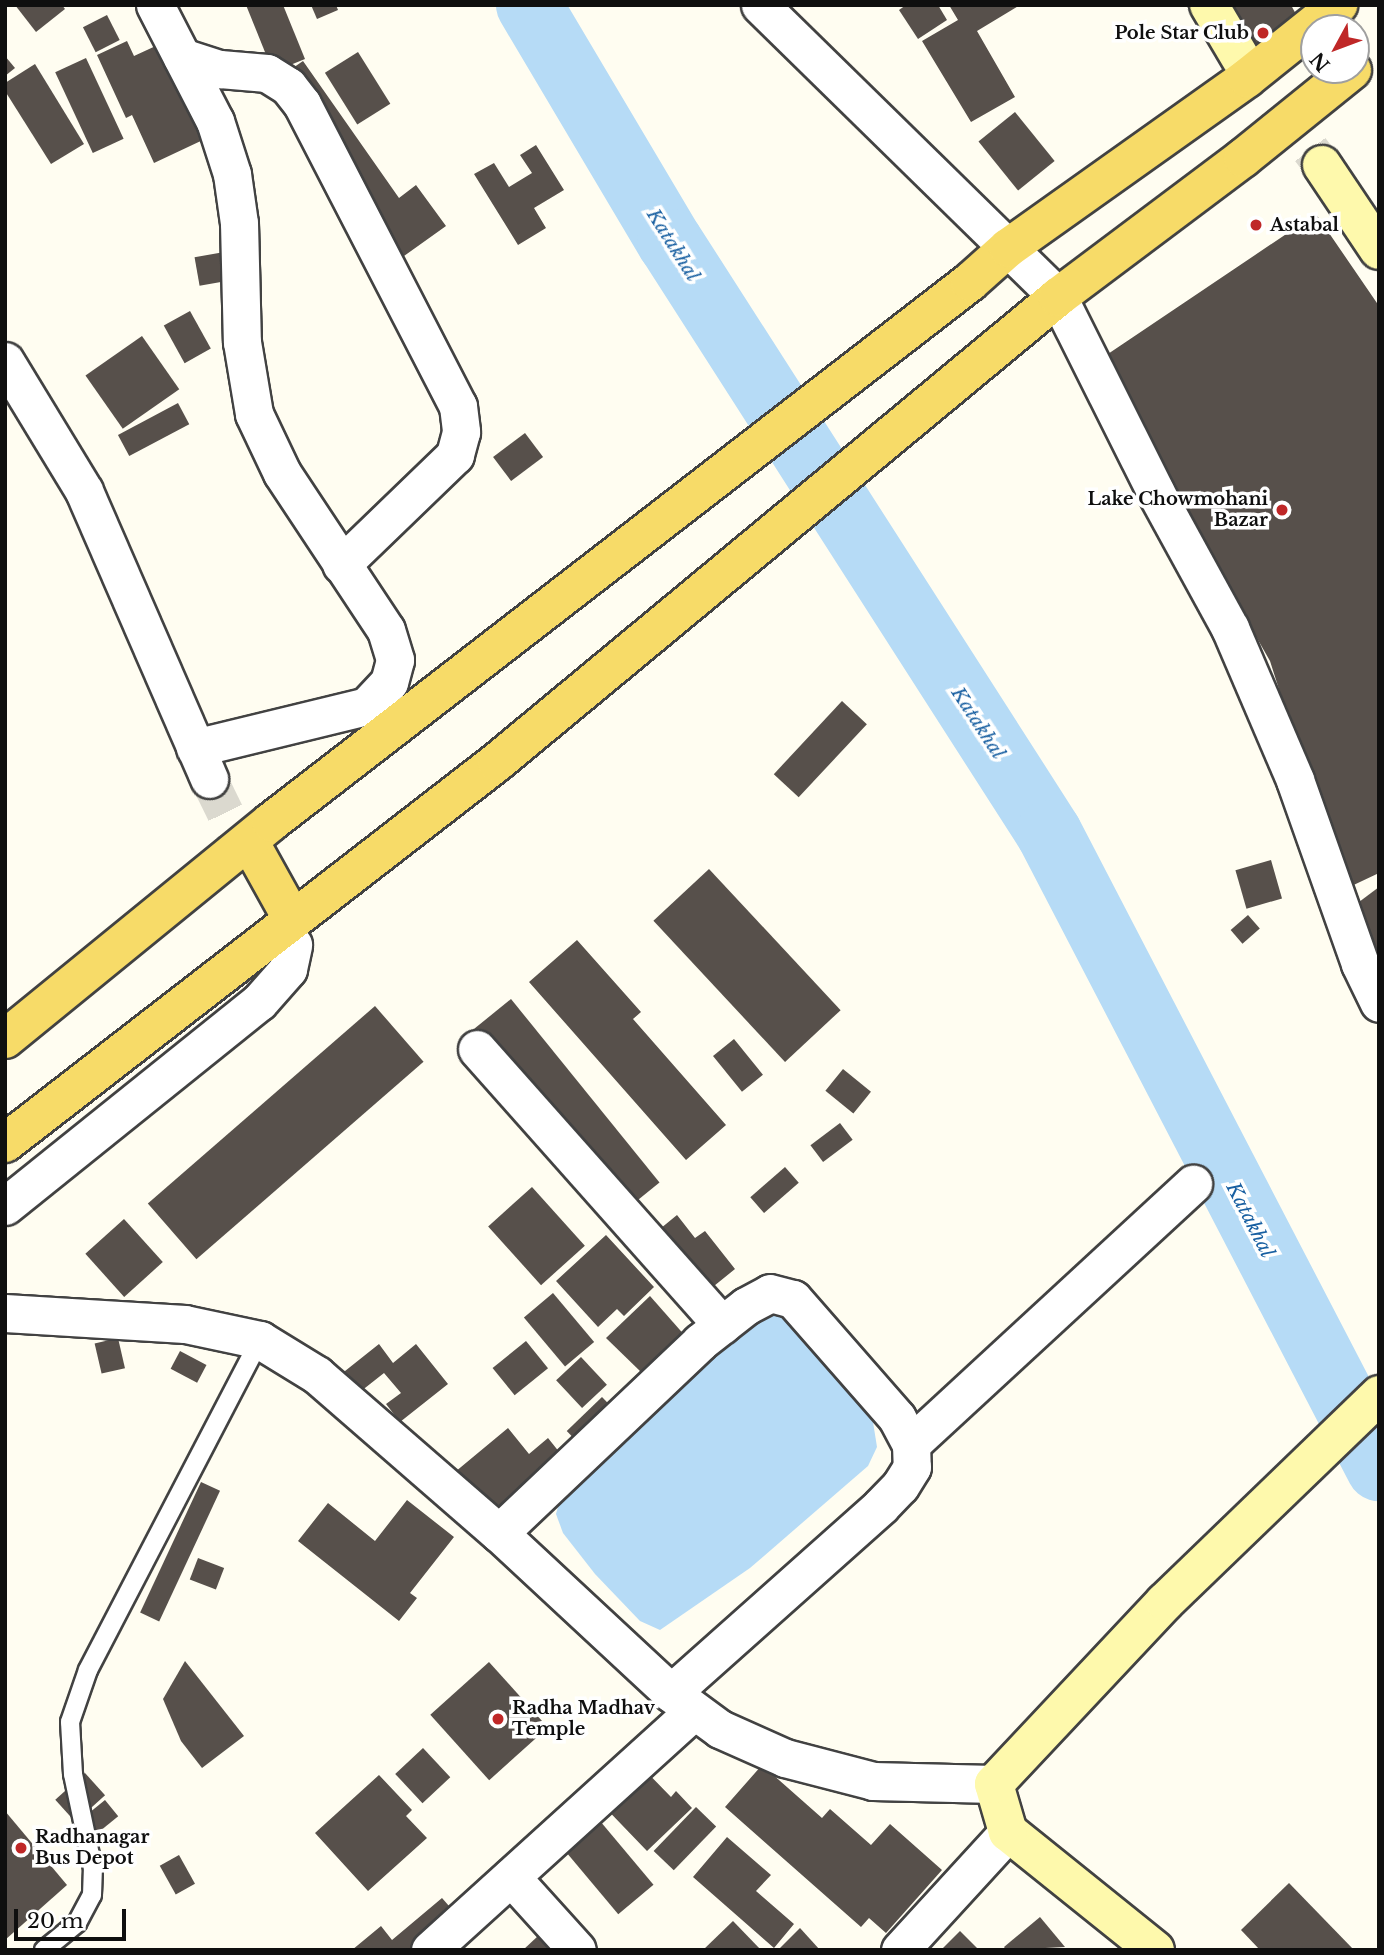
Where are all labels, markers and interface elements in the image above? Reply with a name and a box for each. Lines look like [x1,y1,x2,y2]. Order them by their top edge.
north arrow [1300,14,1370,84]
place label: Pole Star Club [1114,22,1249,44]
marker: Pole Star Club [1255,25,1271,41]
text: N [1306,48,1335,76]
water label: Katakhal [642,204,704,286]
place label: Astabal [1270,214,1339,236]
marker: Astabal [1248,217,1264,233]
place label: Lake Chowmohani Bazar [1088,489,1268,532]
marker: Lake Chowmohani Bazar [1274,502,1290,518]
water label: Katakhal [946,683,1010,763]
water label: Katakhal [1221,1179,1279,1261]
place label: Radha Madhav Temple [512,1698,655,1740]
marker: Radha Madhav Temple [490,1711,506,1727]
place label: Radhanagar Bus Depot [35,1827,149,1870]
marker: Radhanagar Bus Depot [13,1840,29,1856]
scale bar [18,1896,130,1940]
text: 20 m [27,1908,84,1934]

